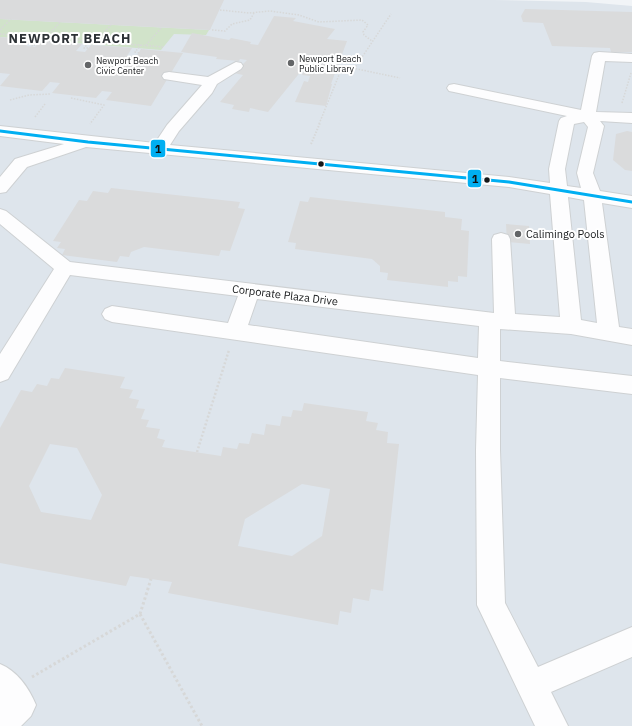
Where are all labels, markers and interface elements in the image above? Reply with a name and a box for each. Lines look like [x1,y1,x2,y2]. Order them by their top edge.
district label: NEWPORT BEACH [9,30,131,47]
place label: Newport Beach Public Library [299,53,361,74]
place label: Newport Beach Civic Center [96,55,158,76]
marker: Newport Beach Public Library [286,58,296,68]
marker: Newport Beach Civic Center [83,60,93,70]
line badge: 1 [150,139,166,158]
text: 1 [155,142,162,156]
unlabelled marker [316,159,326,169]
line badge: 1 [467,169,482,188]
text: 1 [472,172,479,186]
unlabelled marker [482,175,492,185]
place label: Calimingo Pools [526,227,605,241]
marker: Calimingo Pools [513,229,523,239]
street label: Corporate Plaza Drive [231,282,339,308]

